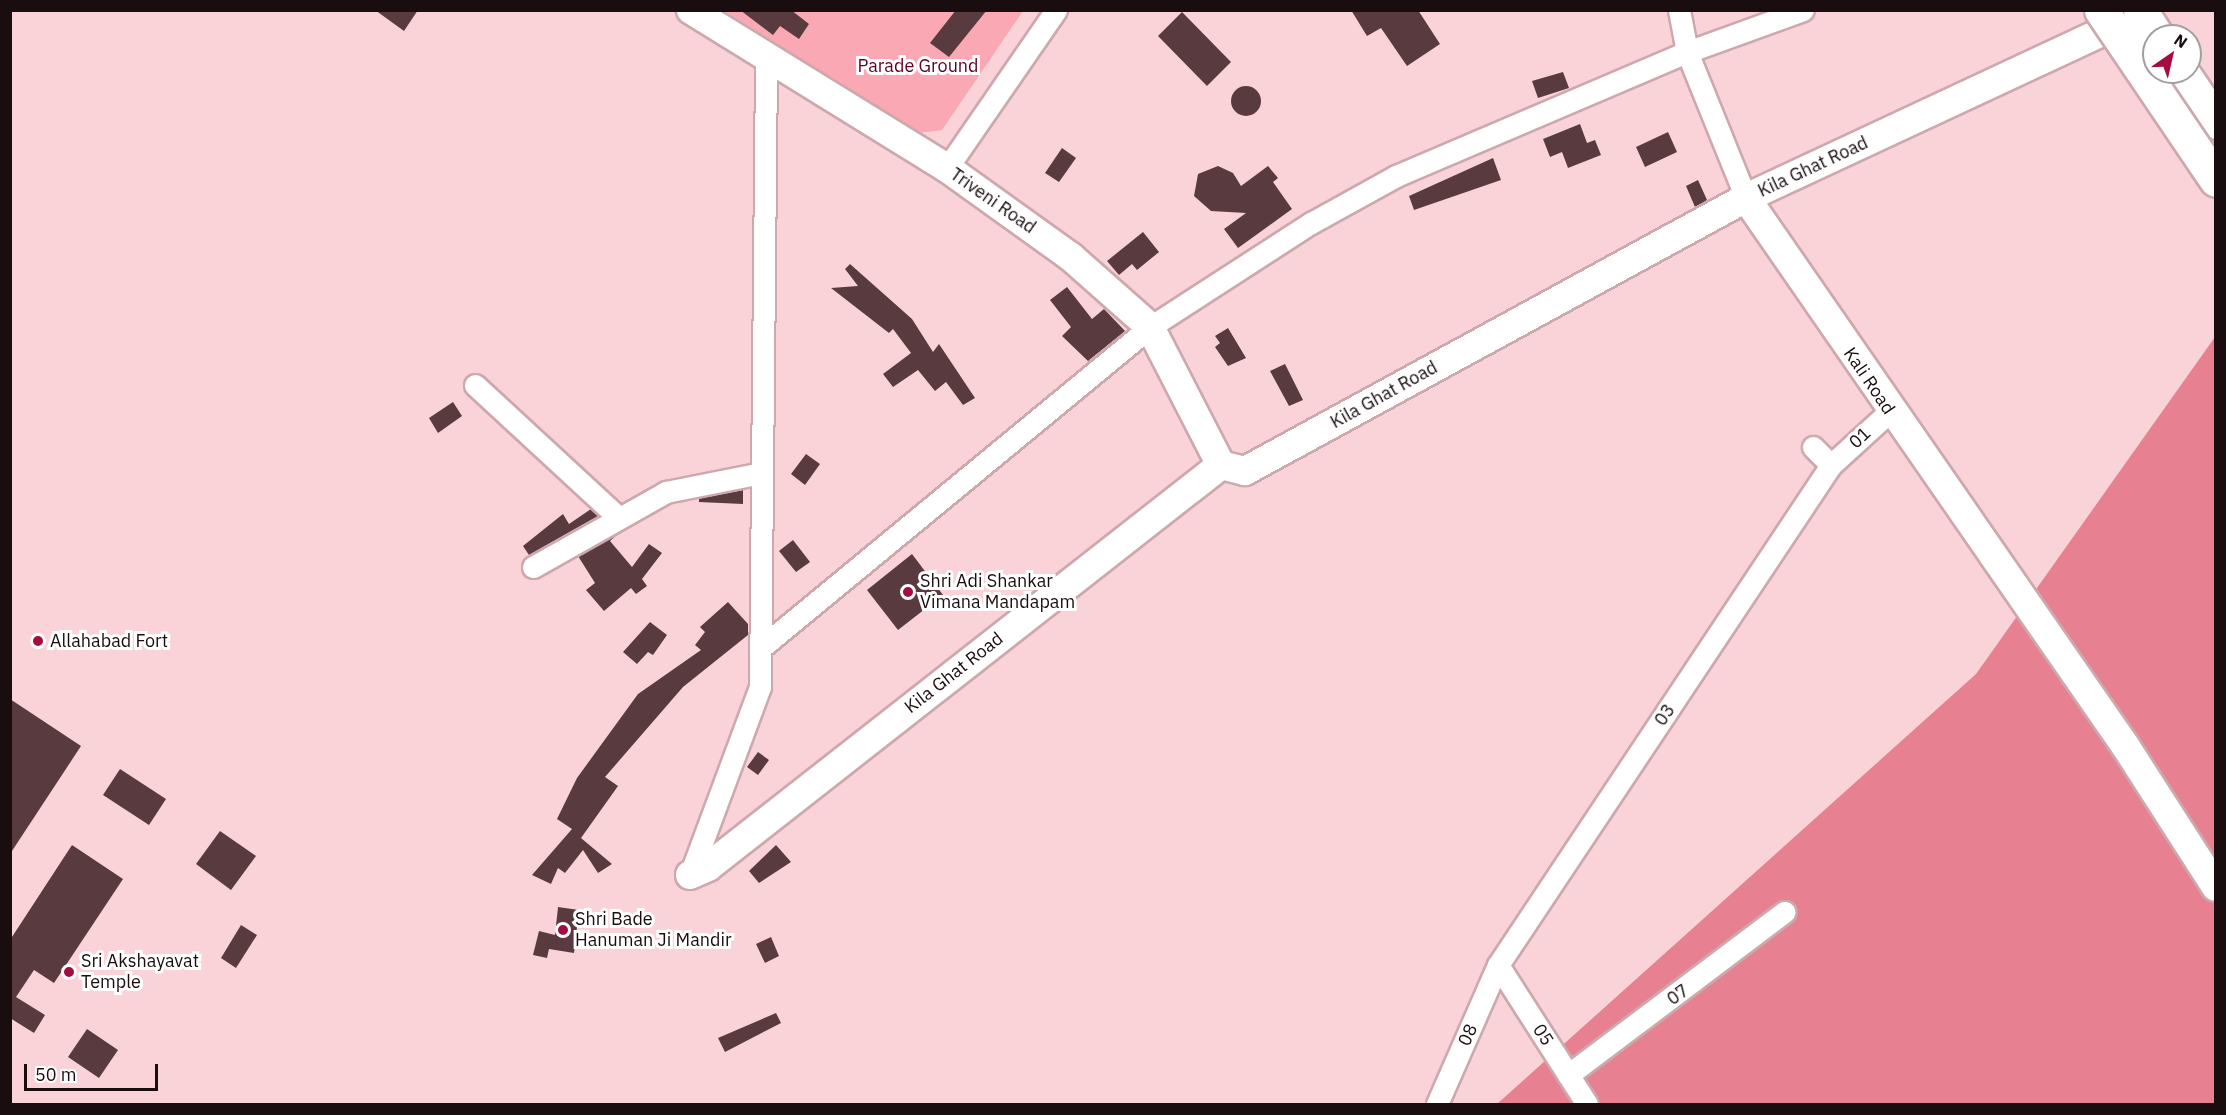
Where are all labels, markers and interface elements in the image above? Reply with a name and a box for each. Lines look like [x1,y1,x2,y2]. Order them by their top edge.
north arrow [2142,24,2202,84]
text: N [2171,29,2191,52]
park label: Parade Ground [857,55,979,77]
street label: Kila Ghat Road [1755,132,1871,202]
street label: Triveni Road [946,164,1040,238]
street label: Kali Road [1839,344,1899,418]
street label: Kila Ghat Road [1327,357,1441,433]
street label: 01 [1845,423,1875,453]
place label: Shri Adi Shankar Vimana Mandapam [920,571,1075,614]
marker: Shri Adi Shankar Vimana Mandapam [901,585,915,599]
street label: Kila Ghat Road [900,628,1008,718]
place label: Allahabad Fort [50,630,168,652]
marker: Allahabad Fort [31,634,45,648]
street label: 03 [1650,700,1680,730]
place label: Shri Bade Hanuman Ji Mandir [575,909,732,952]
marker: Shri Bade Hanuman Ji Mandir [556,923,570,937]
place label: Sri Akshayavat Temple [81,951,199,994]
marker: Sri Akshayavat Temple [62,965,76,979]
street label: 07 [1663,980,1693,1010]
street label: 05 [1528,1020,1558,1050]
street label: 08 [1454,1021,1482,1049]
scale bar [27,1052,160,1090]
text: 50 m [35,1063,77,1086]

